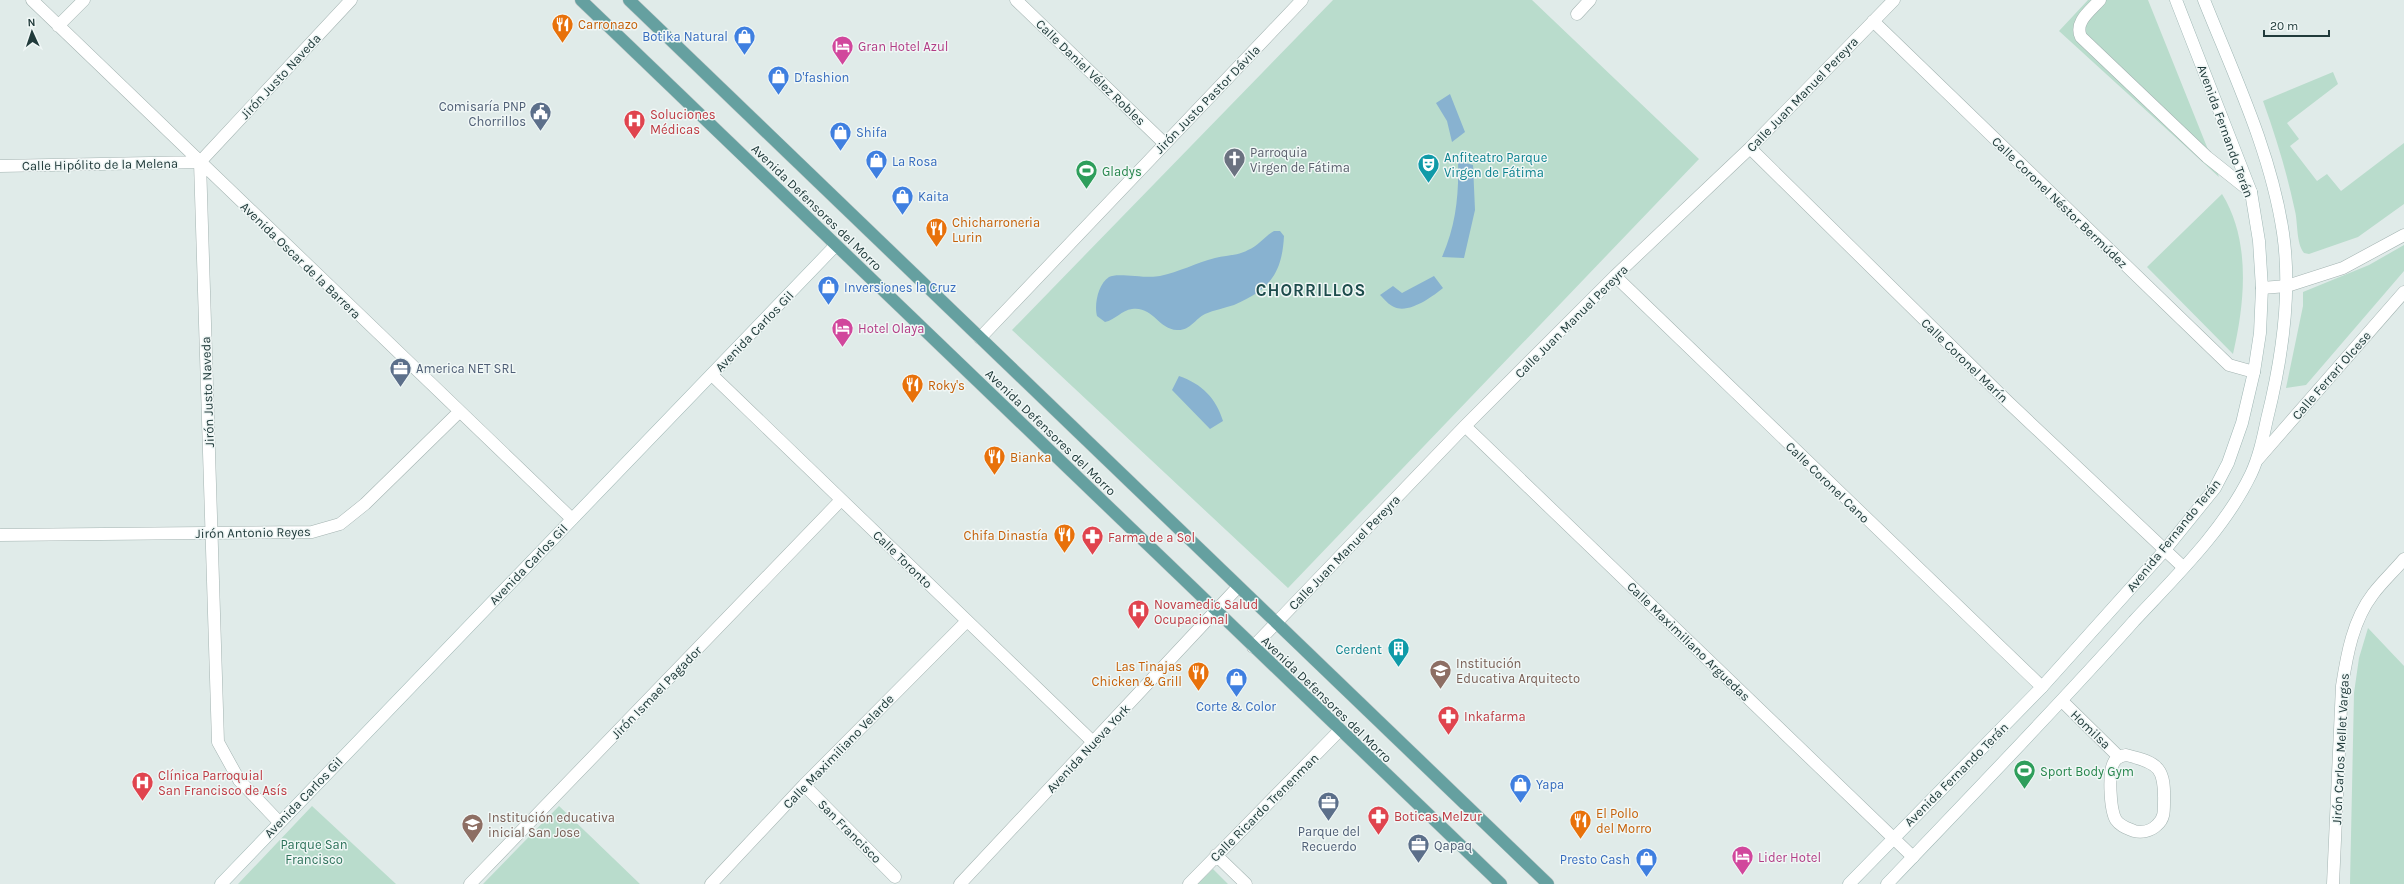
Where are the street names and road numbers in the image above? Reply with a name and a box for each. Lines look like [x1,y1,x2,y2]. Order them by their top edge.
street label: Calle Daniel Vélez Robles [1033,16,1149,129]
street label: Jirón Justo Naveda [237,31,324,122]
street label: Calle Juan Manuel Pereyra [1744,34,1861,155]
street label: Jirón Justo Pastor Dávila [1152,42,1263,157]
street label: Avenida Fernando Terán [2194,63,2257,200]
street label: Calle Coronel Néstor Bermúdez [1989,134,2131,271]
street label: Avenida Defensores del Morro [748,141,885,274]
street label: Calle Hipólito de la Melena [22,156,178,173]
street label: Avenida Oscar de la Barrera [237,199,364,322]
street label: Calle Juan Manuel Pereyra [1512,262,1631,381]
street label: Avenida Carlos Gil [712,288,797,375]
street label: Calle Coronel Marín [1918,315,2011,406]
street label: Calle Ferrari Olcese [2289,328,2374,423]
street label: Jirón Justo Naveda [198,336,217,448]
street label: Avenida Defensores del Morro [982,366,1119,499]
street label: Calle Coronel Cano [1783,439,1873,526]
street label: Avenida Fernando Terán [2123,476,2223,595]
street label: Calle Juan Manuel Pereyra [1286,492,1403,613]
street label: Avenida Carlos Gil [486,521,571,608]
street label: Jirón Antonio Reyes [195,524,311,541]
street label: Calle Toronto [870,527,935,591]
street label: Calle Maximiliano Arguedas [1624,579,1753,704]
street label: Avenida Defensores del Morro [1258,633,1395,766]
street label: Jirón Ismael Pagador [608,643,705,742]
street label: Jirón Carlos Mellet Vargas [2329,673,2352,825]
street label: Calle Maximiliano Velarde [780,691,897,812]
street label: Avenida Nueva York [1043,701,1133,796]
street label: Homilsa [2068,707,2114,752]
street label: Avenida Fernando Terán [1901,719,2011,829]
street label: Calle Ricardo Trenenman [1207,750,1322,865]
street label: Avenida Carlos Gil [261,754,346,841]
street label: San Francisco [815,796,885,866]

